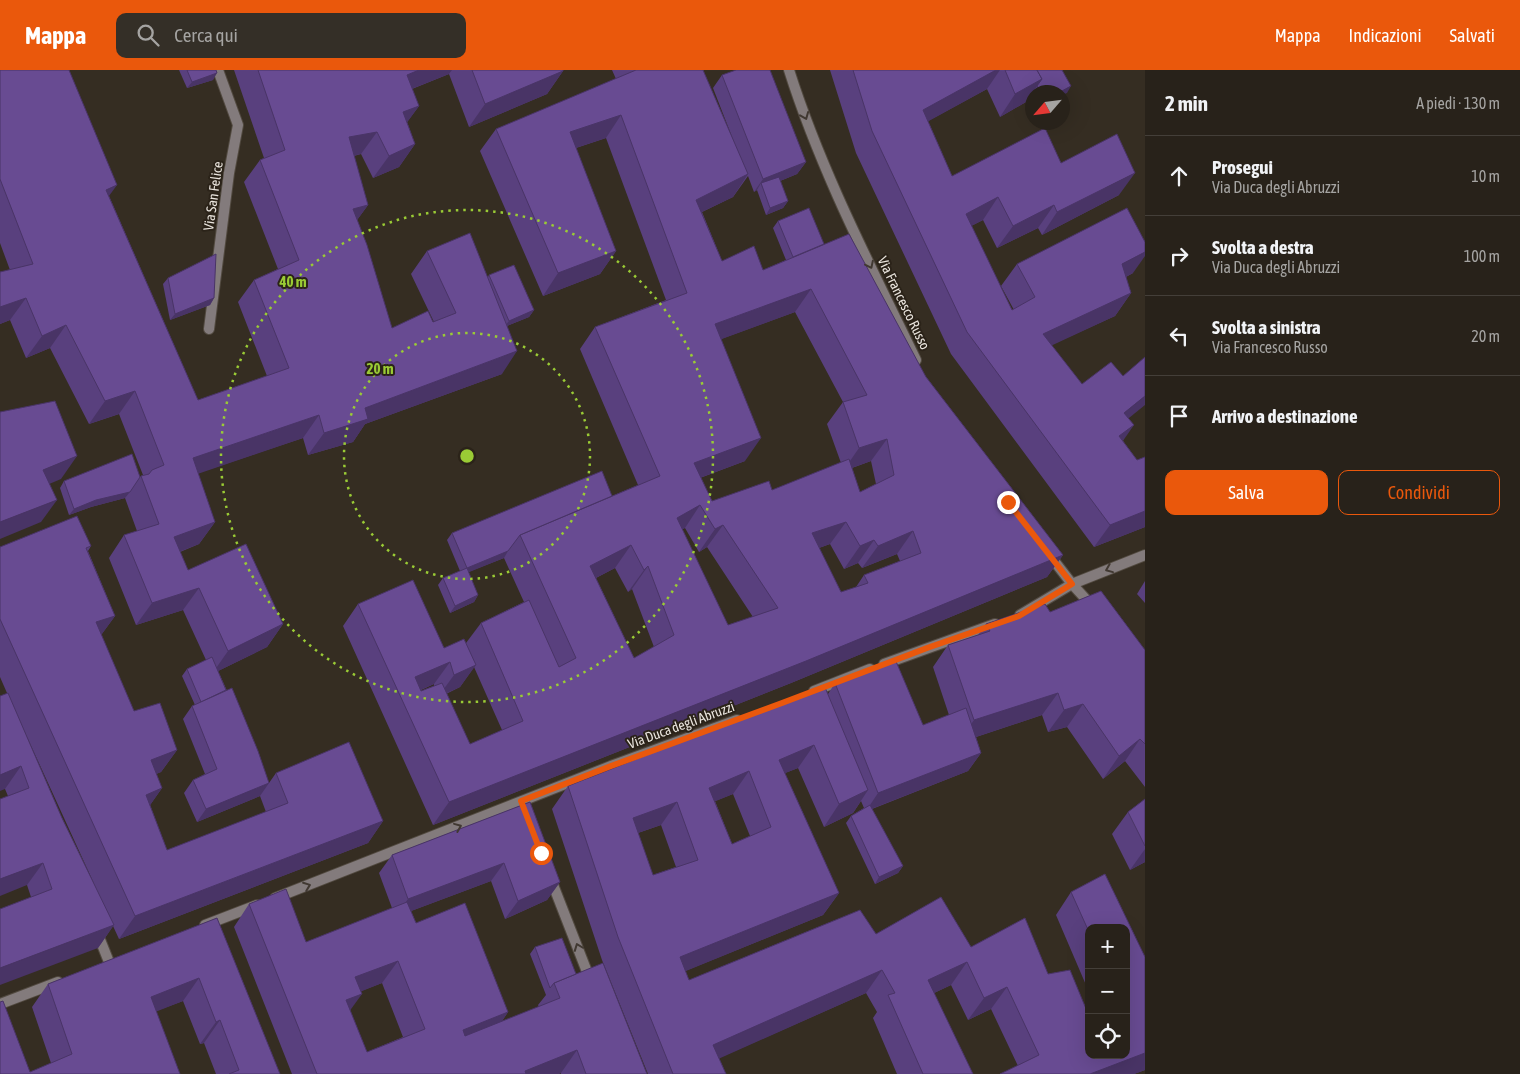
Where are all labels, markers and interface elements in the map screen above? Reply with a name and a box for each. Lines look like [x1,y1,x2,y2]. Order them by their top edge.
search box [116,13,466,58]
icon: search [134,21,162,49]
text: Mappa [25,22,86,49]
text: Cerca qui [174,24,238,46]
text: Mappa [1275,25,1321,46]
text: Indicazioni [1349,25,1422,46]
text: Salvati [1450,25,1495,46]
north arrow [1025,85,1070,130]
text: 2 min [1165,91,1208,115]
text: A piedi · 130 m [1416,94,1500,112]
one-way arrow [799,111,810,120]
text: Prosegui [1212,156,1273,178]
street label: Via San Felice [200,160,226,232]
icon: ahead [1165,162,1193,190]
text: 10 m [1471,167,1500,185]
text: Via Duca degli Abruzzi [1212,178,1340,196]
text: Svolta a destra [1212,236,1314,258]
icon: right [1165,242,1193,270]
text: 100 m [1464,247,1500,265]
street label: Via Francesco Russo [875,254,933,352]
text: Via Duca degli Abruzzi [1212,258,1340,276]
one-way arrow [864,260,874,269]
text: 40 m [279,273,307,290]
text: Svolta a sinistra [1212,316,1321,338]
icon: left [1165,322,1193,350]
text: 20 m [1471,327,1500,345]
text: Via Francesco Russo [1212,338,1328,356]
text: 20 m [367,360,394,377]
icon: arrive [1165,402,1193,430]
text: Arrivo a destinazione [1212,405,1358,427]
centre of rings [458,447,476,465]
button: Salva [1165,470,1328,515]
button: Condividi [1338,470,1500,515]
route end [997,491,1020,514]
one-way arrow [1105,564,1113,574]
street label: Via Duca degli Abruzzi [626,698,736,752]
one-way arrow [453,822,462,833]
route start [530,842,553,865]
one-way arrow [302,882,311,892]
map controls [1085,924,1130,1059]
button: + [1085,924,1130,969]
one-way arrow [573,943,584,952]
button: − [1085,969,1130,1014]
button: locate [1085,1014,1130,1059]

